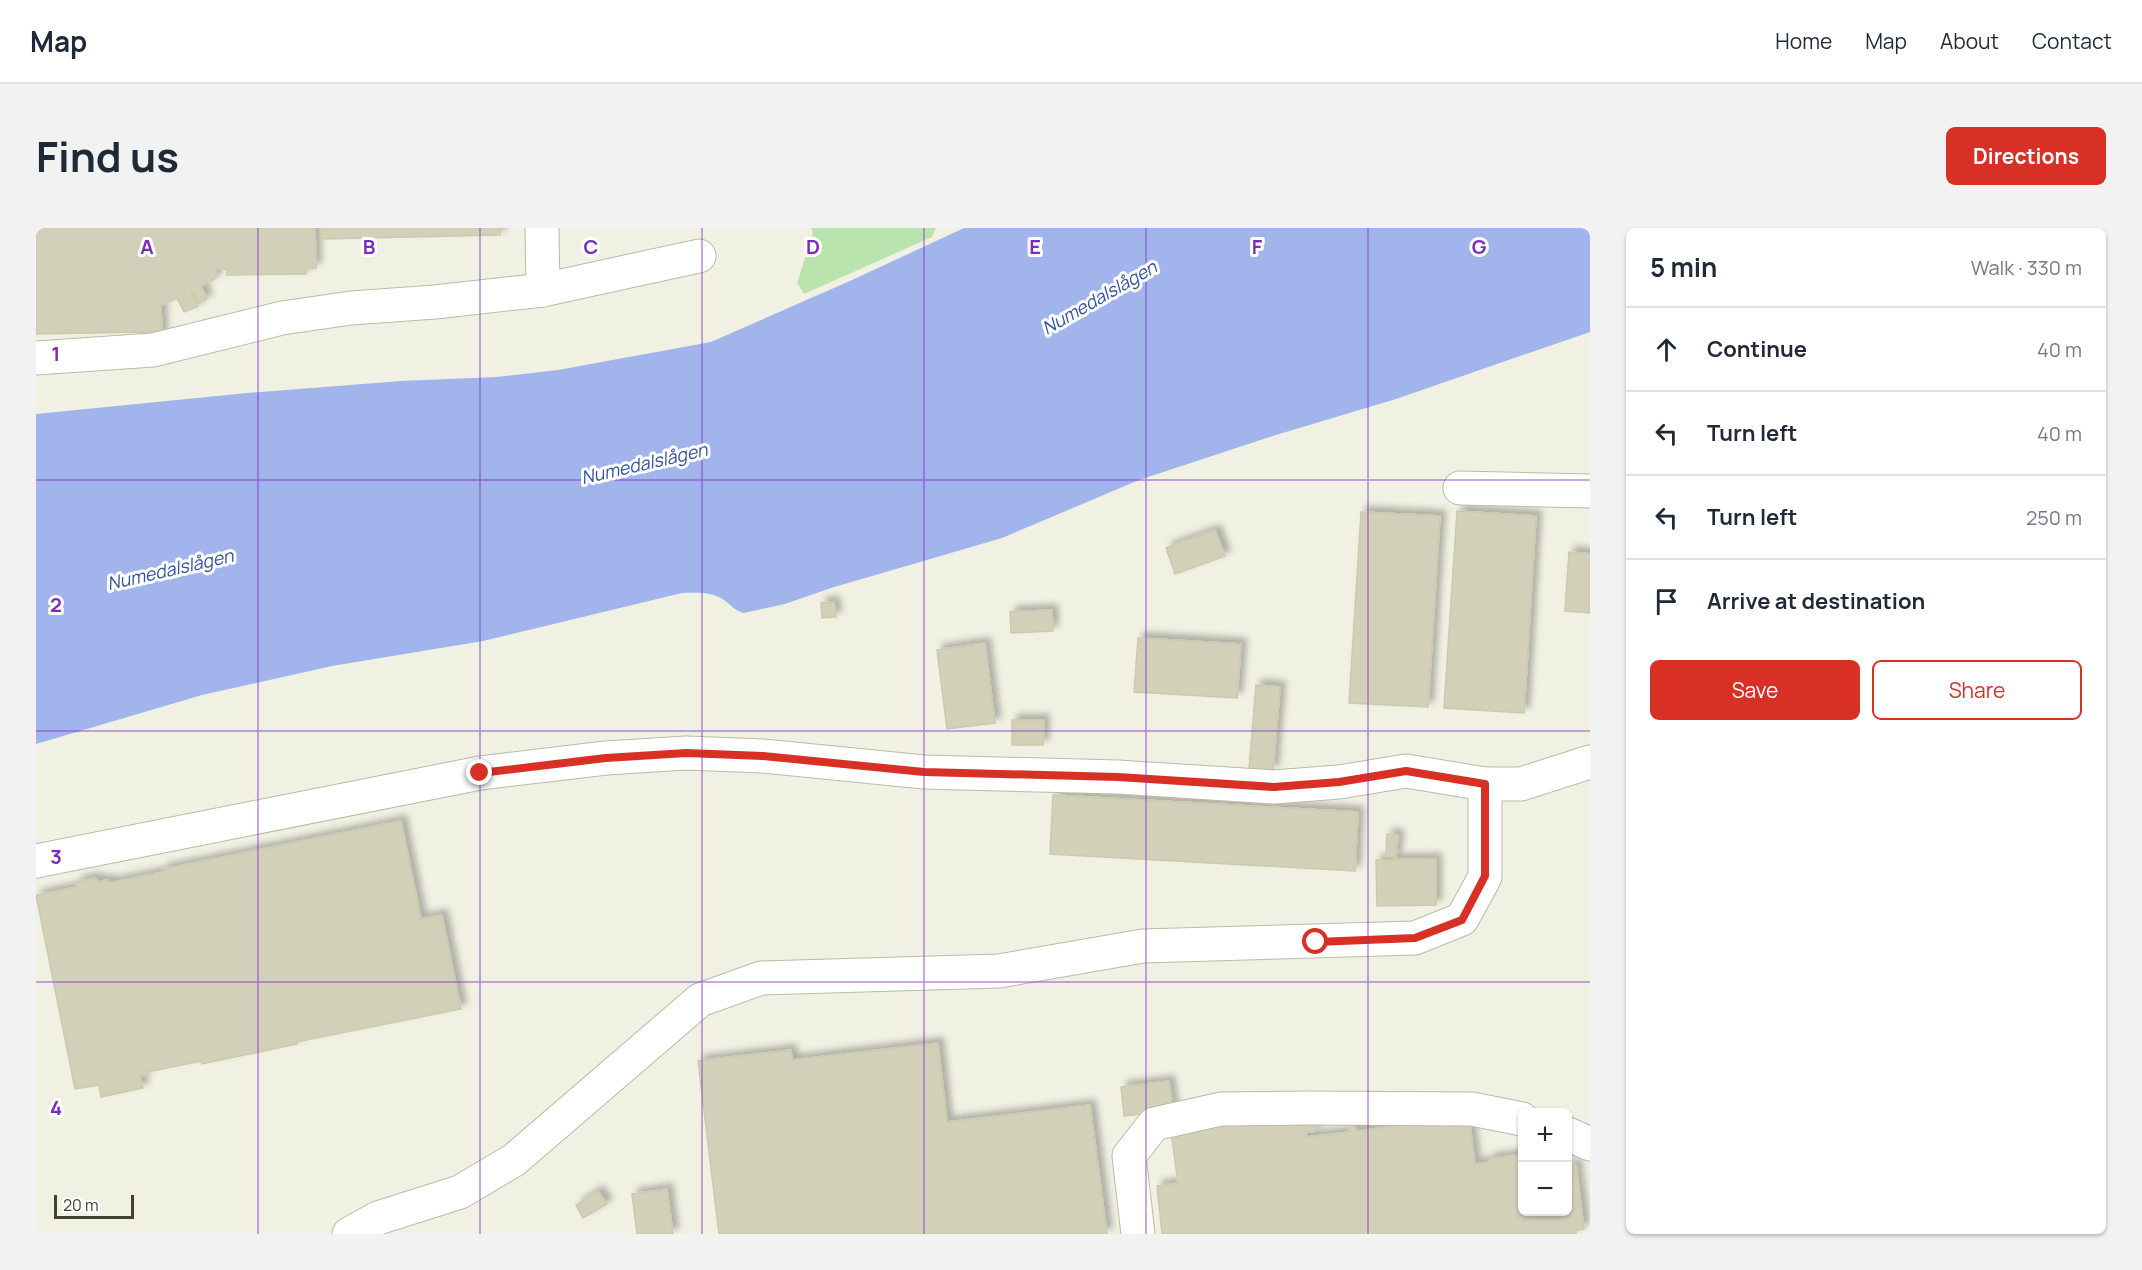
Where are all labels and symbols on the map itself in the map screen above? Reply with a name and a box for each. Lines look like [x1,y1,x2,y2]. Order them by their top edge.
text: A [140,233,154,260]
text: B [363,233,376,260]
text: C [584,233,598,260]
text: D [806,233,820,260]
text: E [1029,233,1041,260]
text: F [1252,233,1263,260]
text: G [1472,233,1487,260]
water label: Numedalslågen [1037,254,1162,340]
text: 1 [52,340,60,367]
water label: Numedalslågen [579,437,711,489]
water label: Numedalslågen [105,543,237,595]
text: 2 [50,591,62,618]
route end [466,759,492,785]
text: 3 [50,843,62,870]
route start [1302,928,1328,954]
text: 4 [50,1094,62,1121]
scale bar [54,1192,134,1220]

